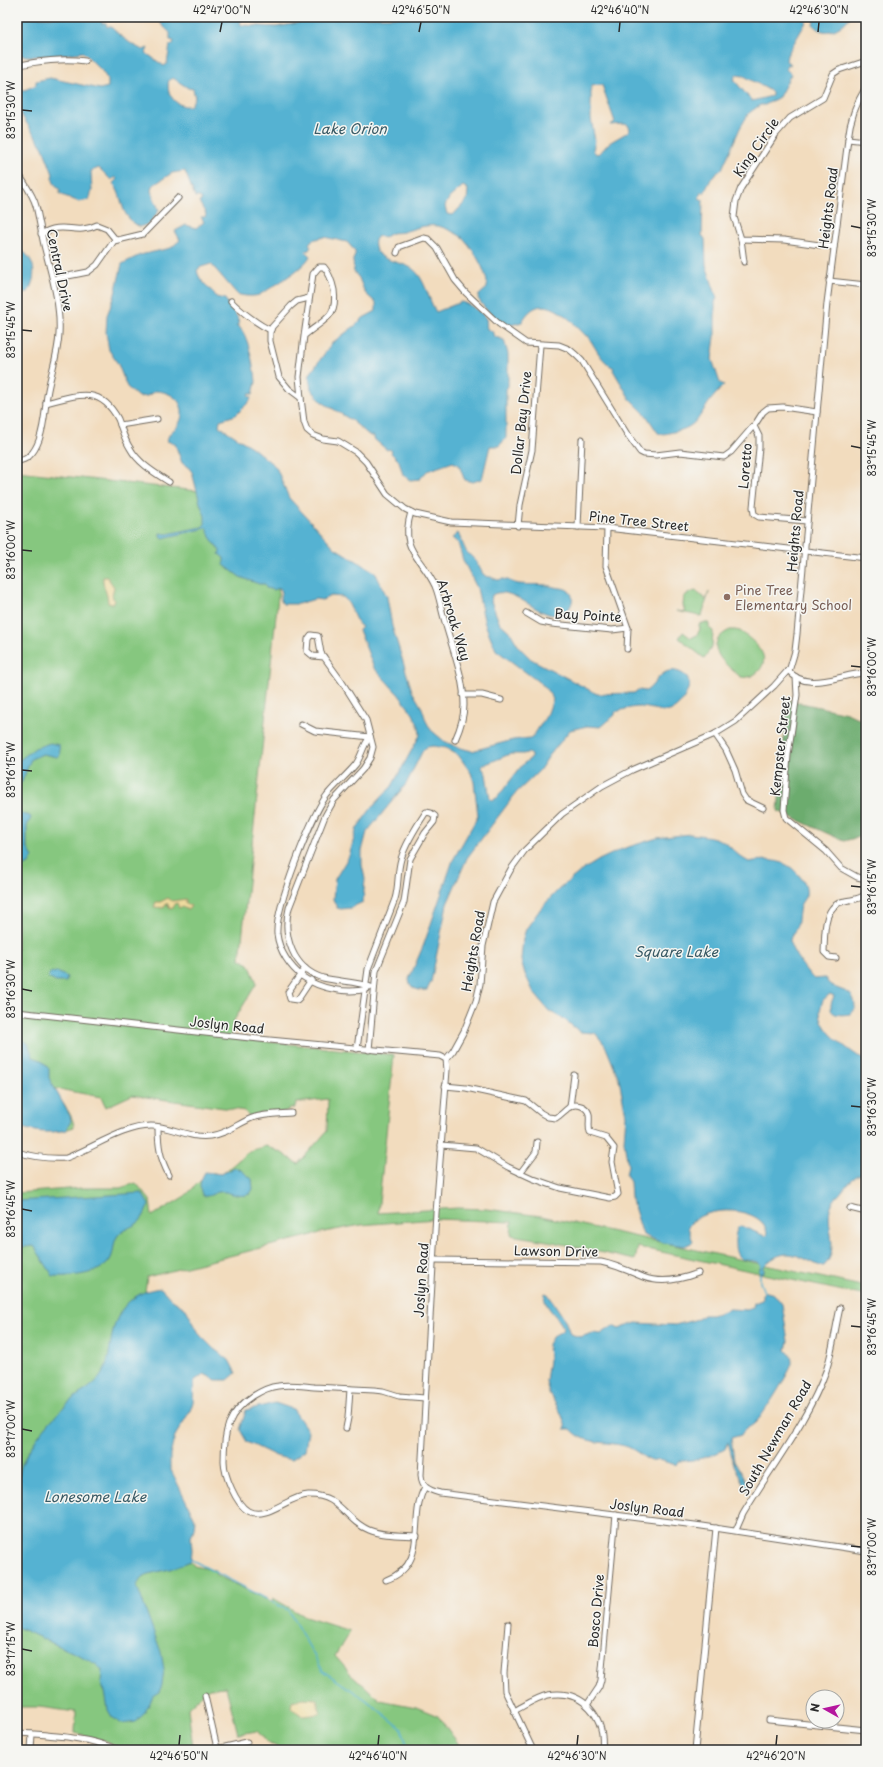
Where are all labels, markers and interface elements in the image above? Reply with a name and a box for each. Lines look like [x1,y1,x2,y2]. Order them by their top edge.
text: 42°47'00"N [193,2,251,17]
text: 42°46'50"N [392,2,450,17]
text: 42°46'40"N [591,2,650,17]
text: 42°46'30"N [790,2,849,17]
text: 83°15'30"W [3,80,18,139]
street label: King Circle [728,113,783,180]
water label: Lake Orion [313,118,387,139]
street label: Heights Road [813,166,842,250]
text: 83°15'30"W [864,198,879,257]
street label: Central Drive [42,227,79,313]
text: 83°15'45"W [3,301,18,359]
street label: Dollar Bay Drive [506,370,535,476]
text: 83°15'45"W [864,419,879,477]
street label: Loretto [733,442,756,490]
street label: Heights Road [781,489,808,573]
street label: Pine Tree Street [588,506,690,535]
text: 83°16'00"W [3,520,18,580]
street label: Arbroak Way [433,577,476,663]
place label: Pine Tree Elementary School [735,580,852,614]
marker: Pine Tree Elementary School [722,592,732,602]
street label: Bay Pointe [554,603,622,626]
text: 83°16'00"W [864,637,879,697]
street label: Kempster Street [765,695,794,797]
text: 83°16'15"W [3,741,18,798]
text: 83°16'15"W [864,858,879,915]
street label: Heights Road [456,909,489,993]
water label: Square Lake [634,941,719,962]
text: 83°16'30"W [3,959,18,1018]
street label: Joslyn Road [189,1011,265,1038]
text: 83°16'30"W [864,1077,879,1136]
text: 83°16'45"W [3,1179,18,1238]
street label: Lawson Drive [514,1240,599,1261]
street label: Joslyn Road [408,1242,433,1318]
text: 83°16'45"W [864,1297,879,1356]
street label: South Newman Road [734,1376,815,1499]
text: 83°17'00"W [3,1399,18,1458]
water label: Lonesome Lake [44,1486,148,1507]
street label: Joslyn Road [609,1494,685,1521]
text: 83°17'00"W [864,1517,879,1576]
street label: Bosco Drive [583,1573,608,1649]
text: 83°17'15"W [3,1621,18,1676]
north arrow [805,1689,845,1729]
text: N [806,1702,824,1713]
text: 42°46'50"N [150,1748,208,1763]
text: 42°46'40"N [349,1748,408,1763]
text: 42°46'30"N [548,1748,607,1763]
text: 42°46'20"N [746,1748,806,1763]

